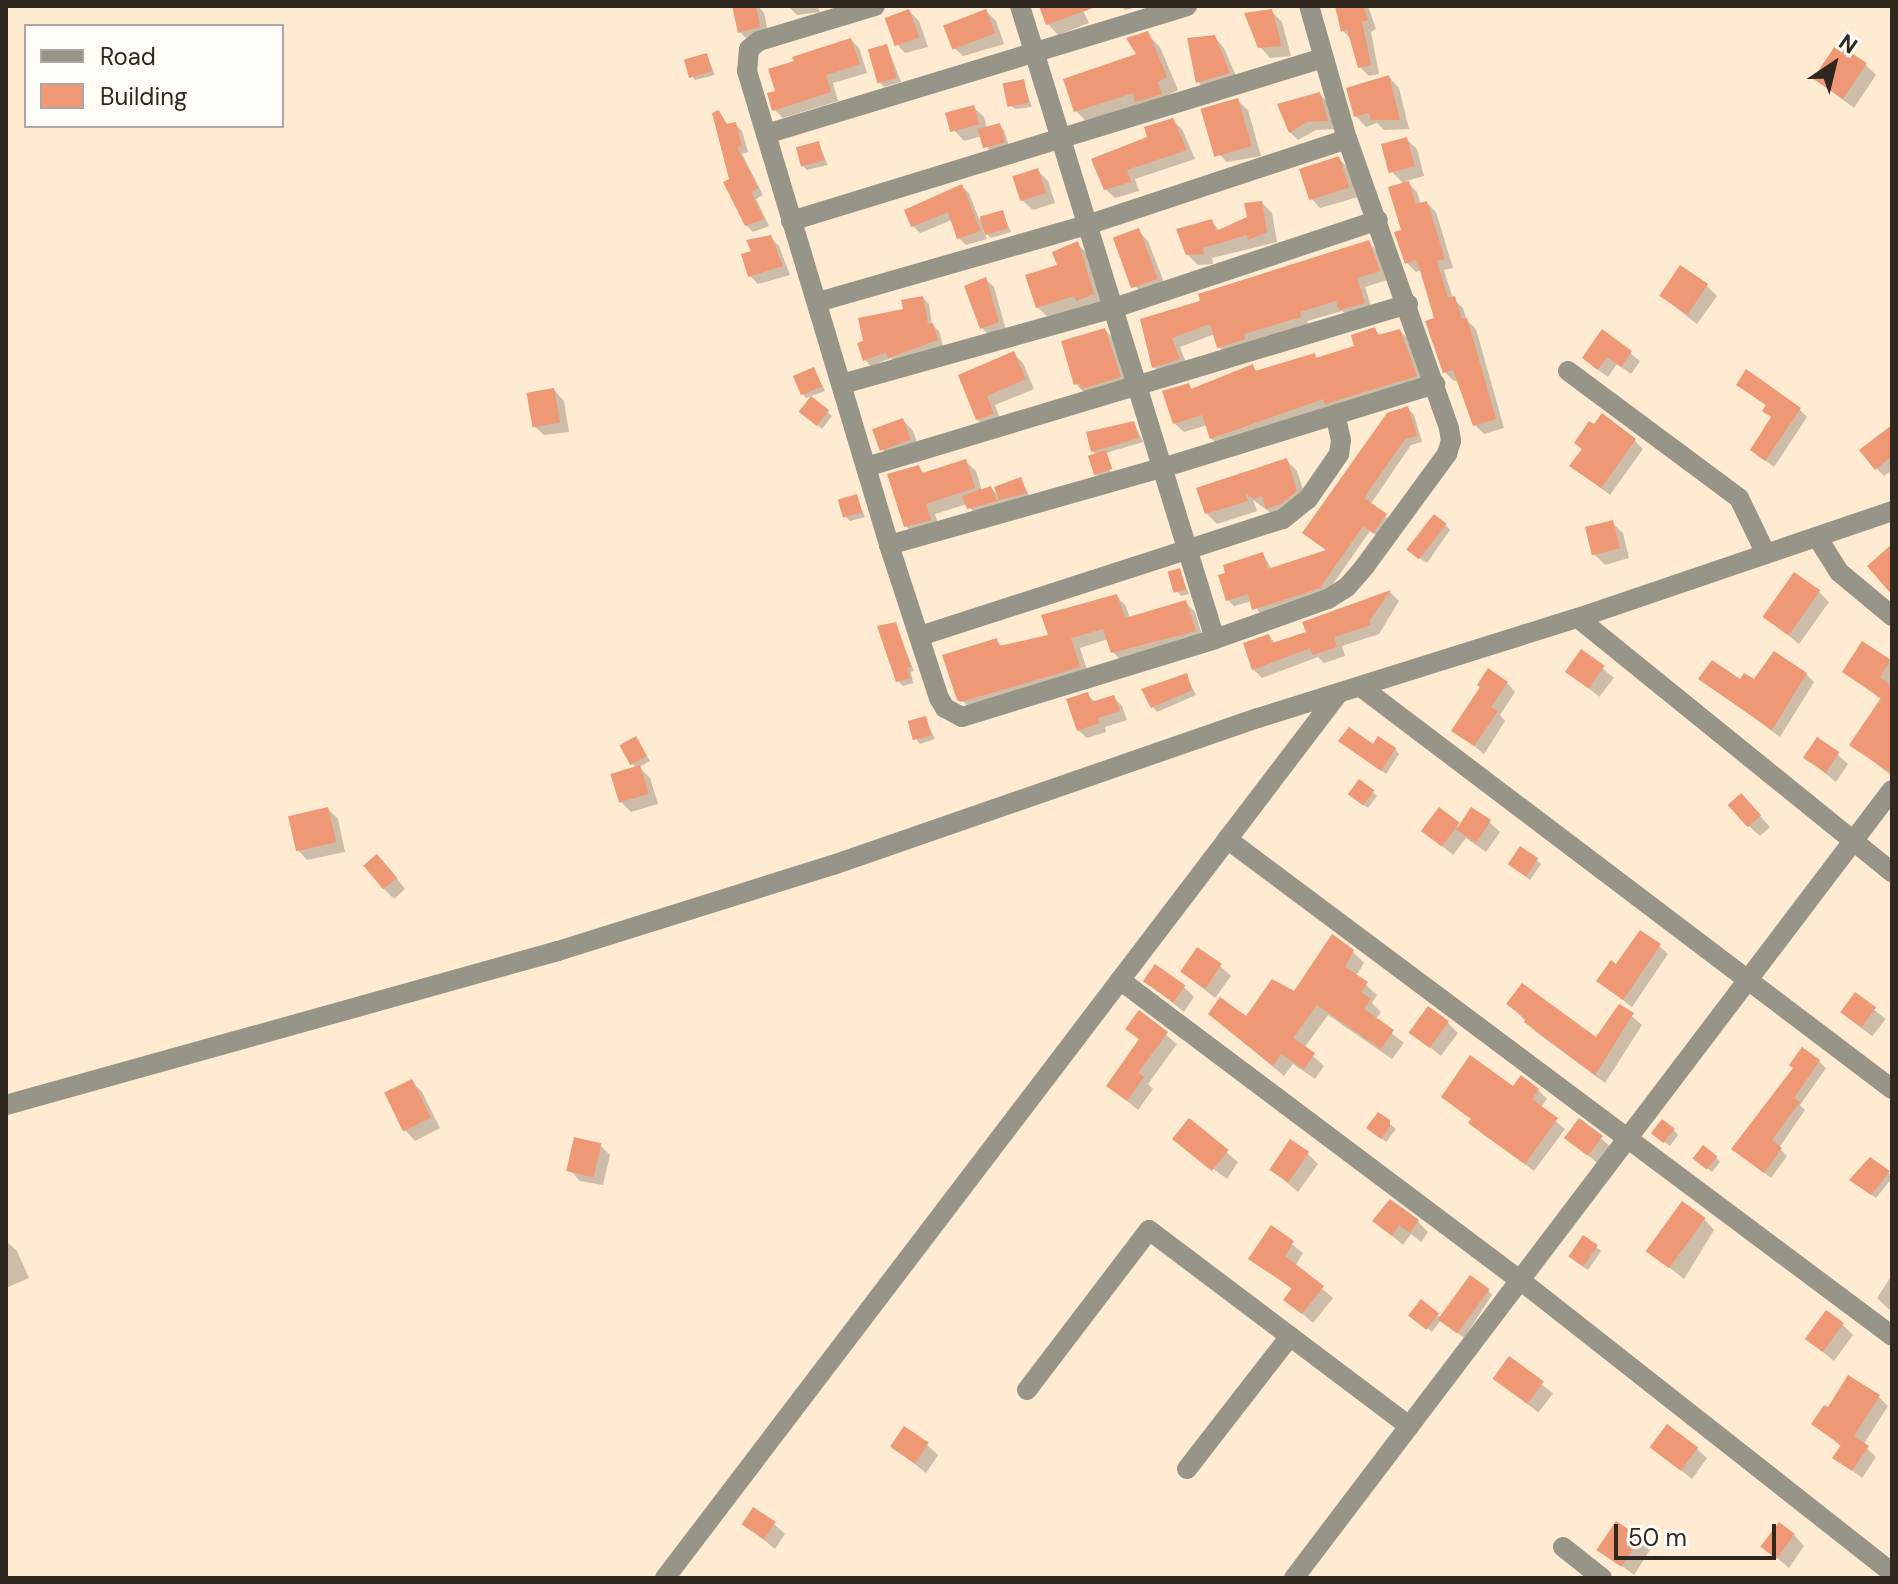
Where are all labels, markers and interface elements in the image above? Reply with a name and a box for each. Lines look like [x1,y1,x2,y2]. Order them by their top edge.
legend [24,24,284,128]
north arrow [1794,24,1874,104]
text: N [1833,27,1863,60]
text: Road [100,41,156,72]
text: Building [100,81,187,112]
scale bar [1618,1508,1780,1558]
text: 50 m [1628,1522,1687,1553]

